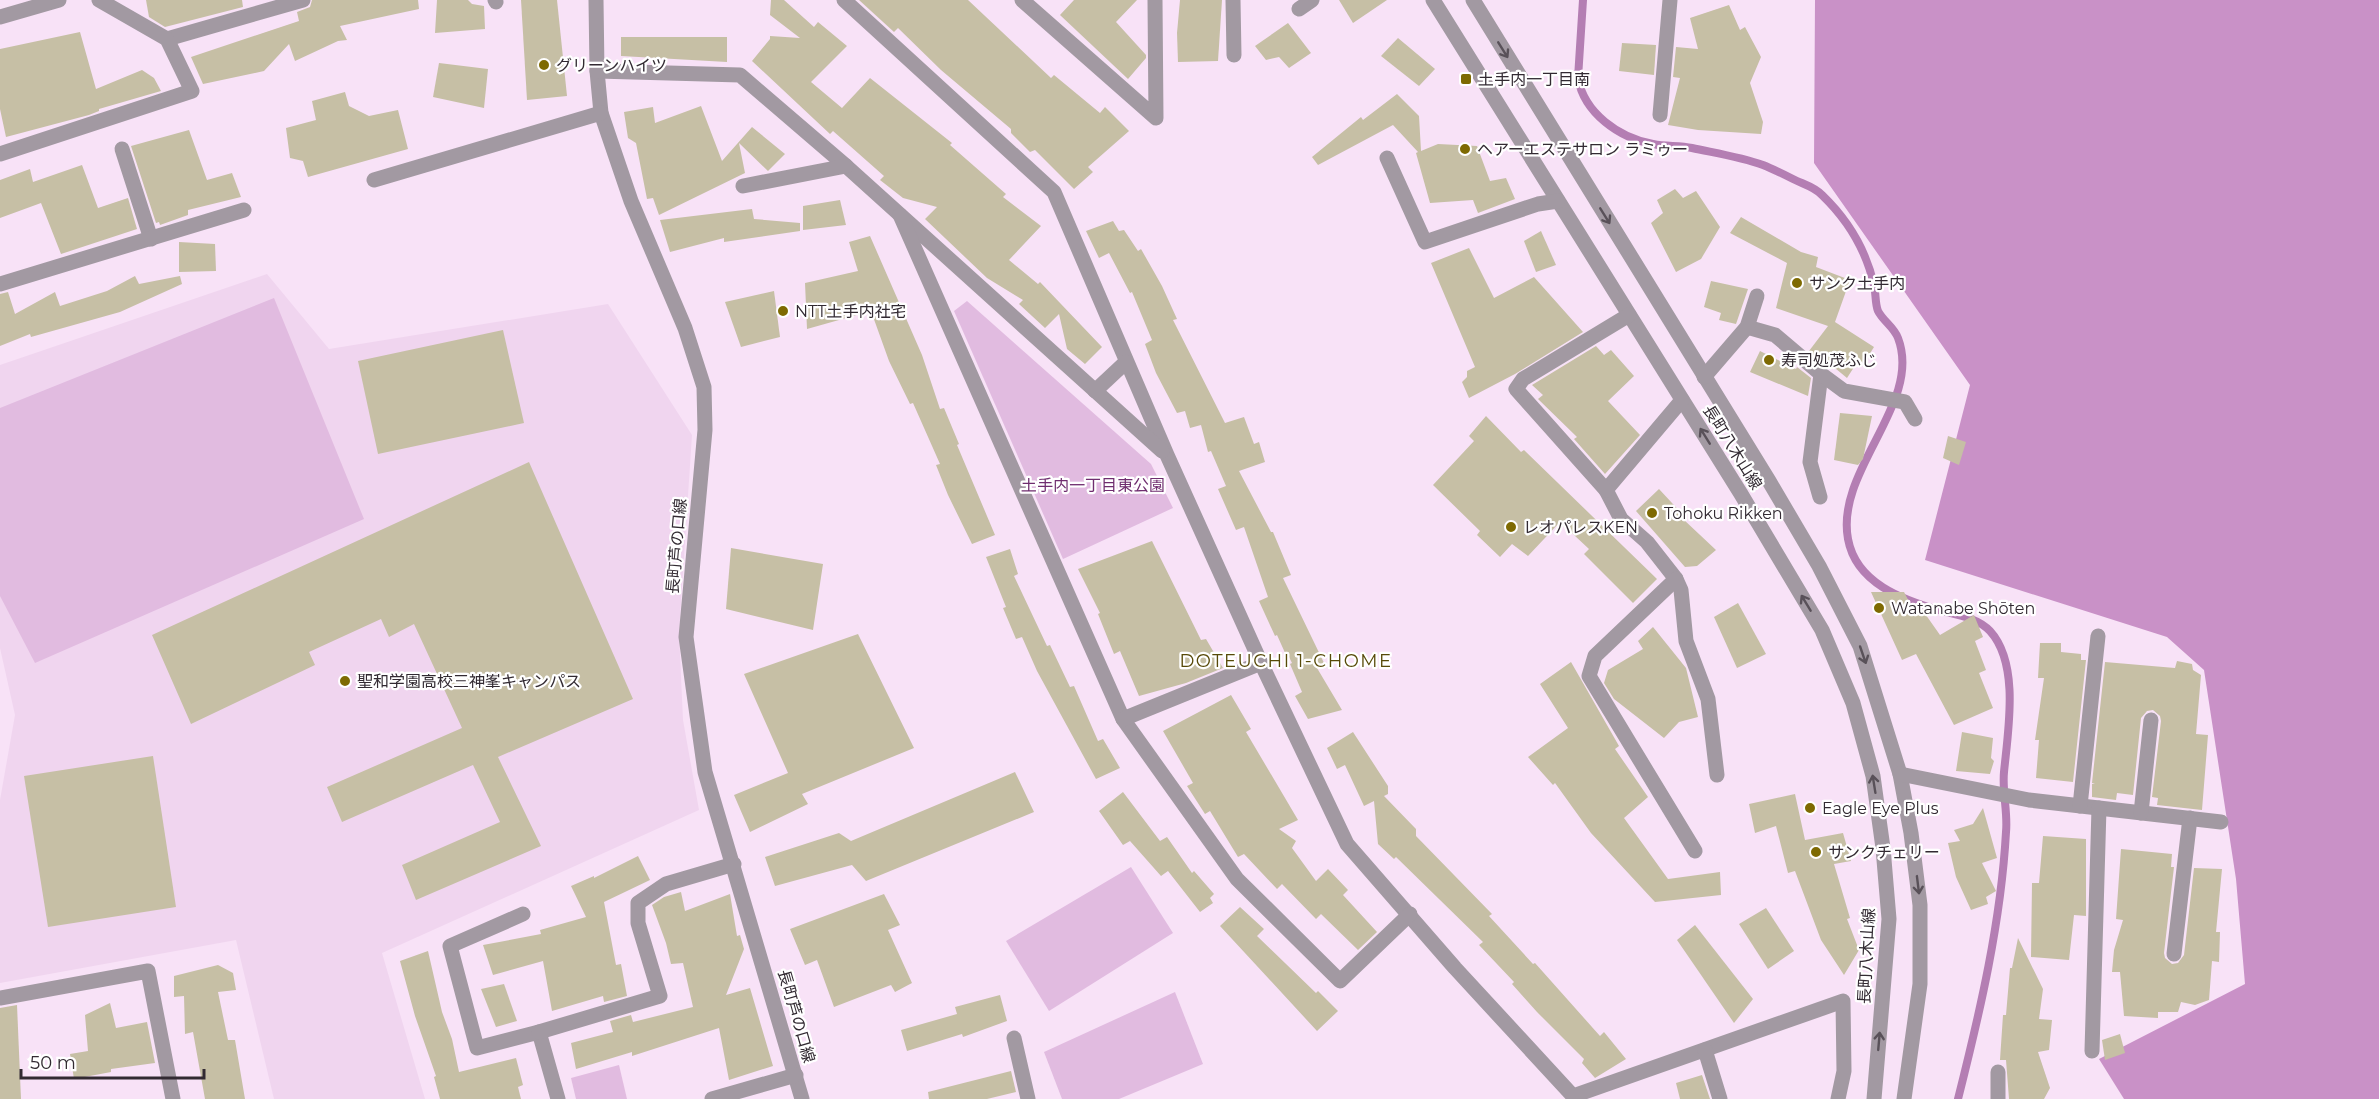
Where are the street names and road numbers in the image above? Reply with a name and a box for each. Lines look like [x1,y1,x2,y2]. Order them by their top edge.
street label: 長町八木山線 [1699,402,1766,493]
street label: 長町芦の口線 [663,497,690,595]
street label: 長町八木山線 [1854,908,1878,1004]
street label: 長町芦の口線 [774,967,819,1065]

